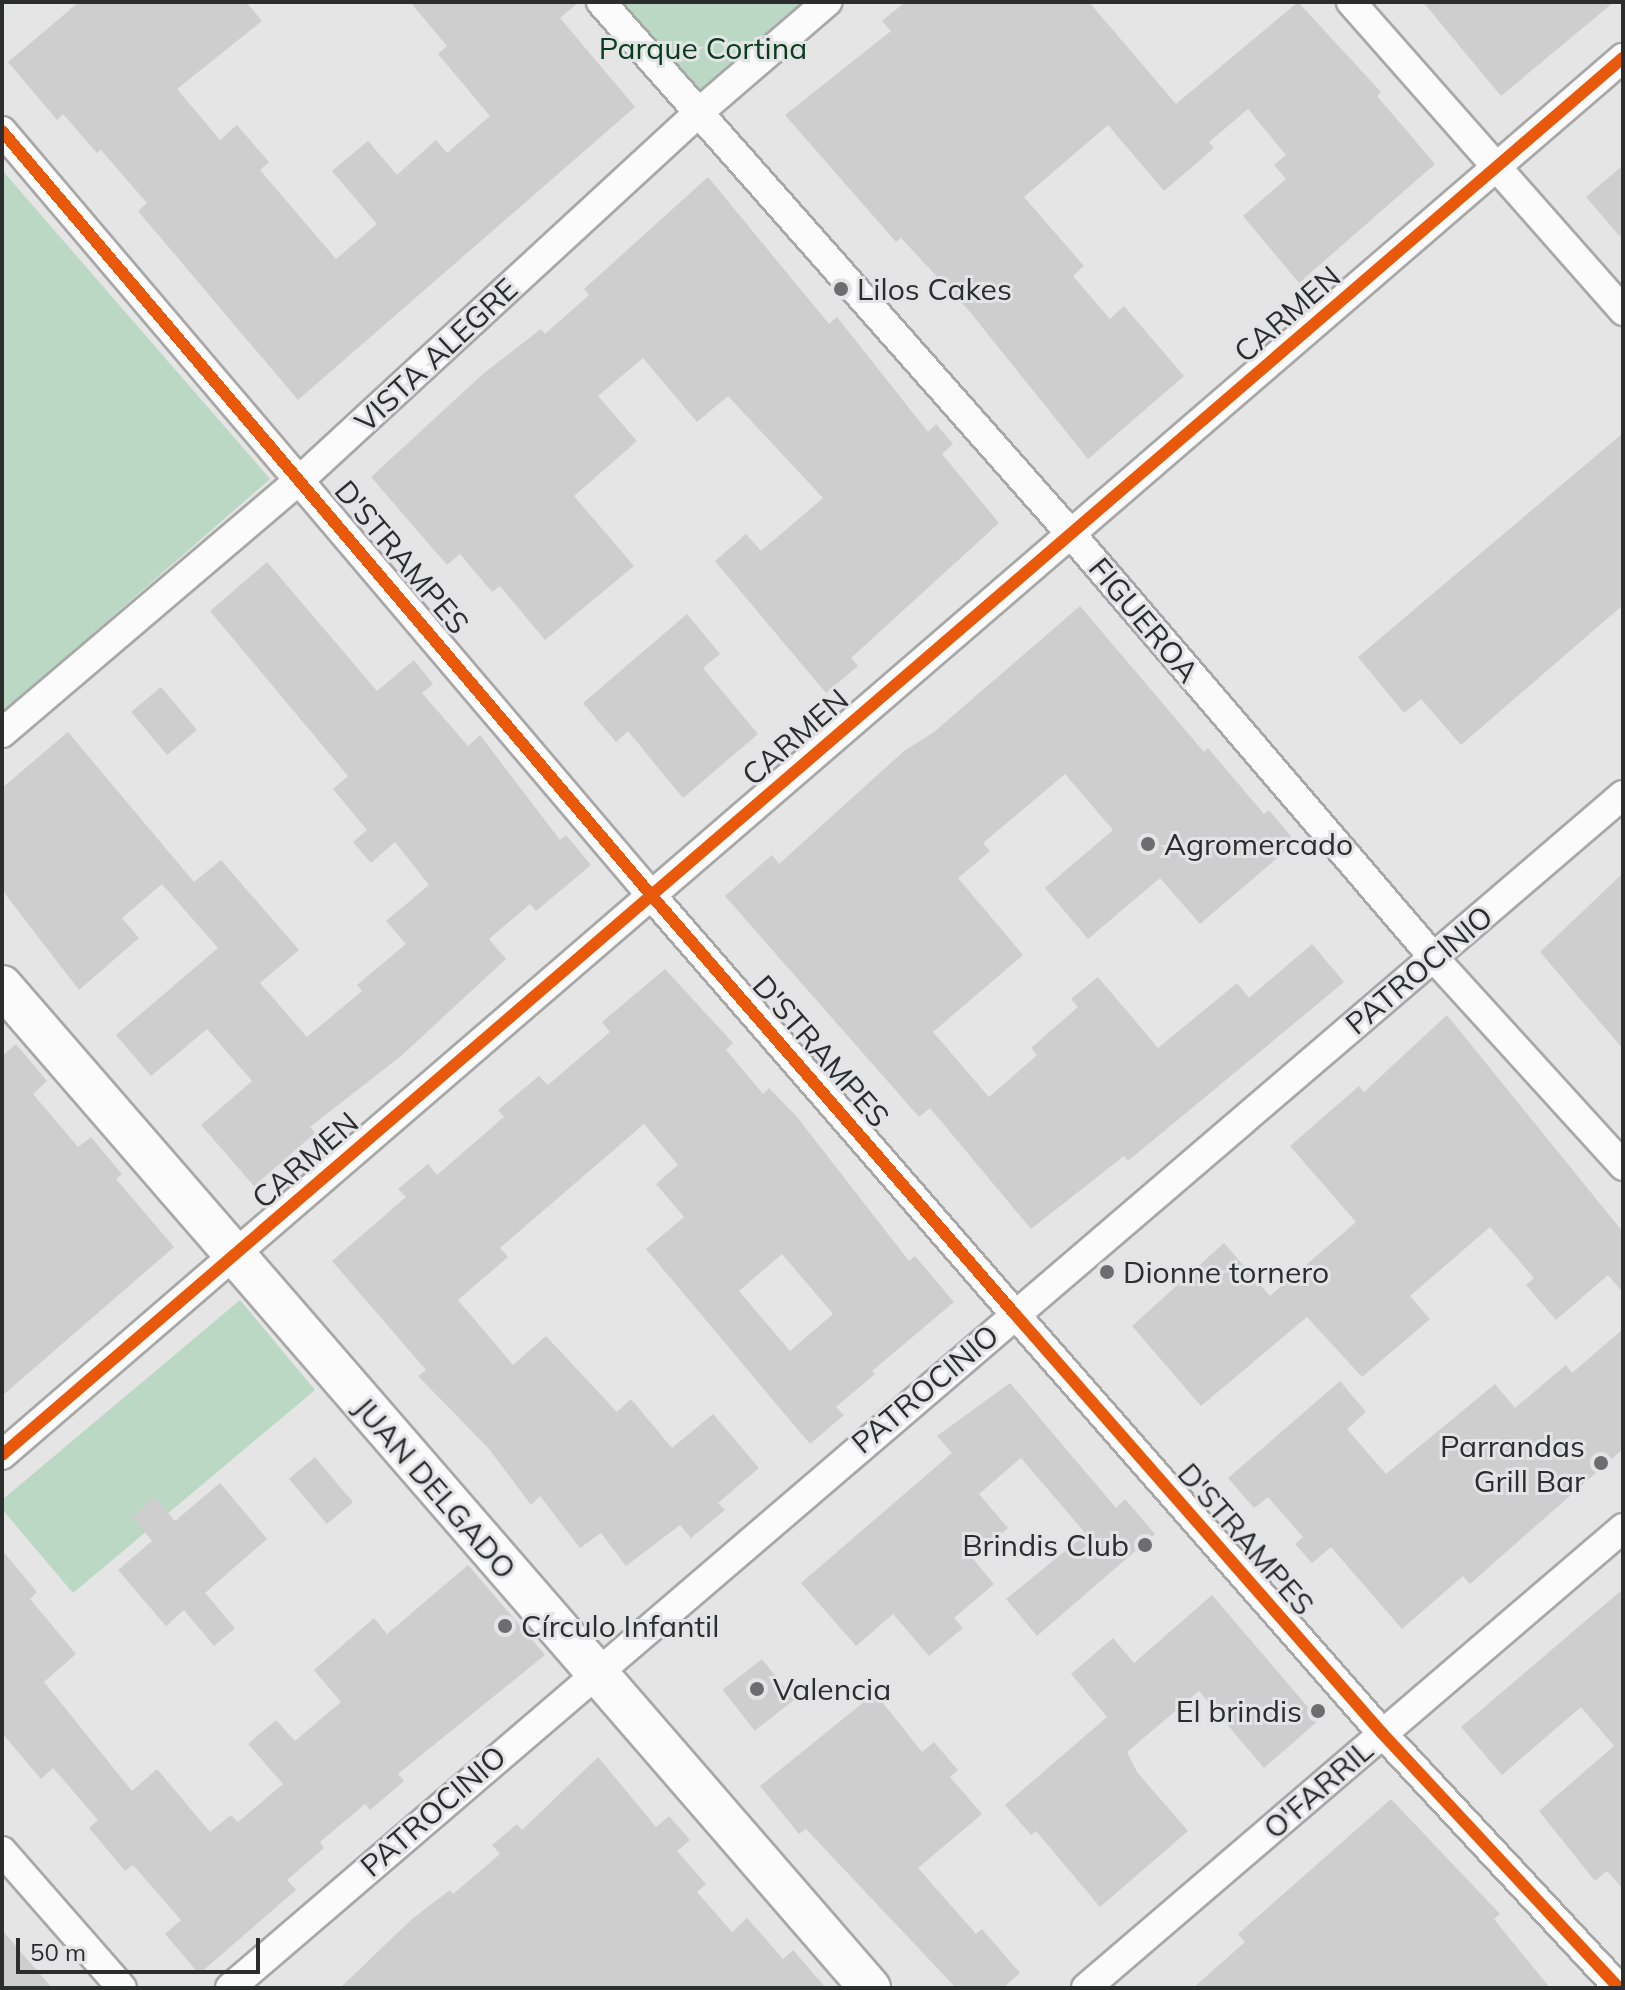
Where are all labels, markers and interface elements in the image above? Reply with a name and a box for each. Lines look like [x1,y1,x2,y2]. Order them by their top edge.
park label: Parque Cortina [599,30,807,66]
street label: CARMEN [1227,258,1347,370]
street label: VISTA ALEGRE [347,271,525,439]
place label: Lilos Cakes [857,271,1012,307]
marker: Lilos Cakes [832,280,850,298]
street label: D'STRAMPES [327,473,477,641]
street label: FIGUEROA [1082,550,1206,690]
street label: CARMEN [735,681,855,793]
place label: Agromercado [1164,826,1353,862]
marker: Agromercado [1139,835,1157,853]
street label: PATROCINIO [1338,898,1500,1042]
street label: D'STRAMPES [745,968,897,1134]
street label: CARMEN [245,1104,365,1216]
place label: Dionne tornero [1123,1254,1329,1290]
marker: Dionne tornero [1098,1263,1116,1281]
street label: PATROCINIO [844,1317,1006,1461]
street label: JUAN DELGADO [346,1390,524,1586]
place label: Parrandas Grill Bar [1440,1428,1585,1498]
marker: Parrandas Grill Bar [1592,1454,1610,1472]
street label: D'STRAMPES [1170,1456,1322,1622]
place label: Brindis Club [962,1527,1129,1563]
marker: Brindis Club [1136,1536,1154,1554]
place label: Círculo Infantil [521,1608,719,1644]
marker: Círculo Infantil [496,1617,514,1635]
place label: Valencia [773,1671,891,1707]
marker: Valencia [748,1680,766,1698]
place label: El brindis [1176,1693,1302,1729]
marker: El brindis [1309,1702,1327,1720]
street label: O'FARRIL [1256,1732,1380,1846]
street label: PATROCINIO [353,1738,513,1884]
scale bar [20,1922,264,1972]
text: 50 m [30,1937,86,1967]

